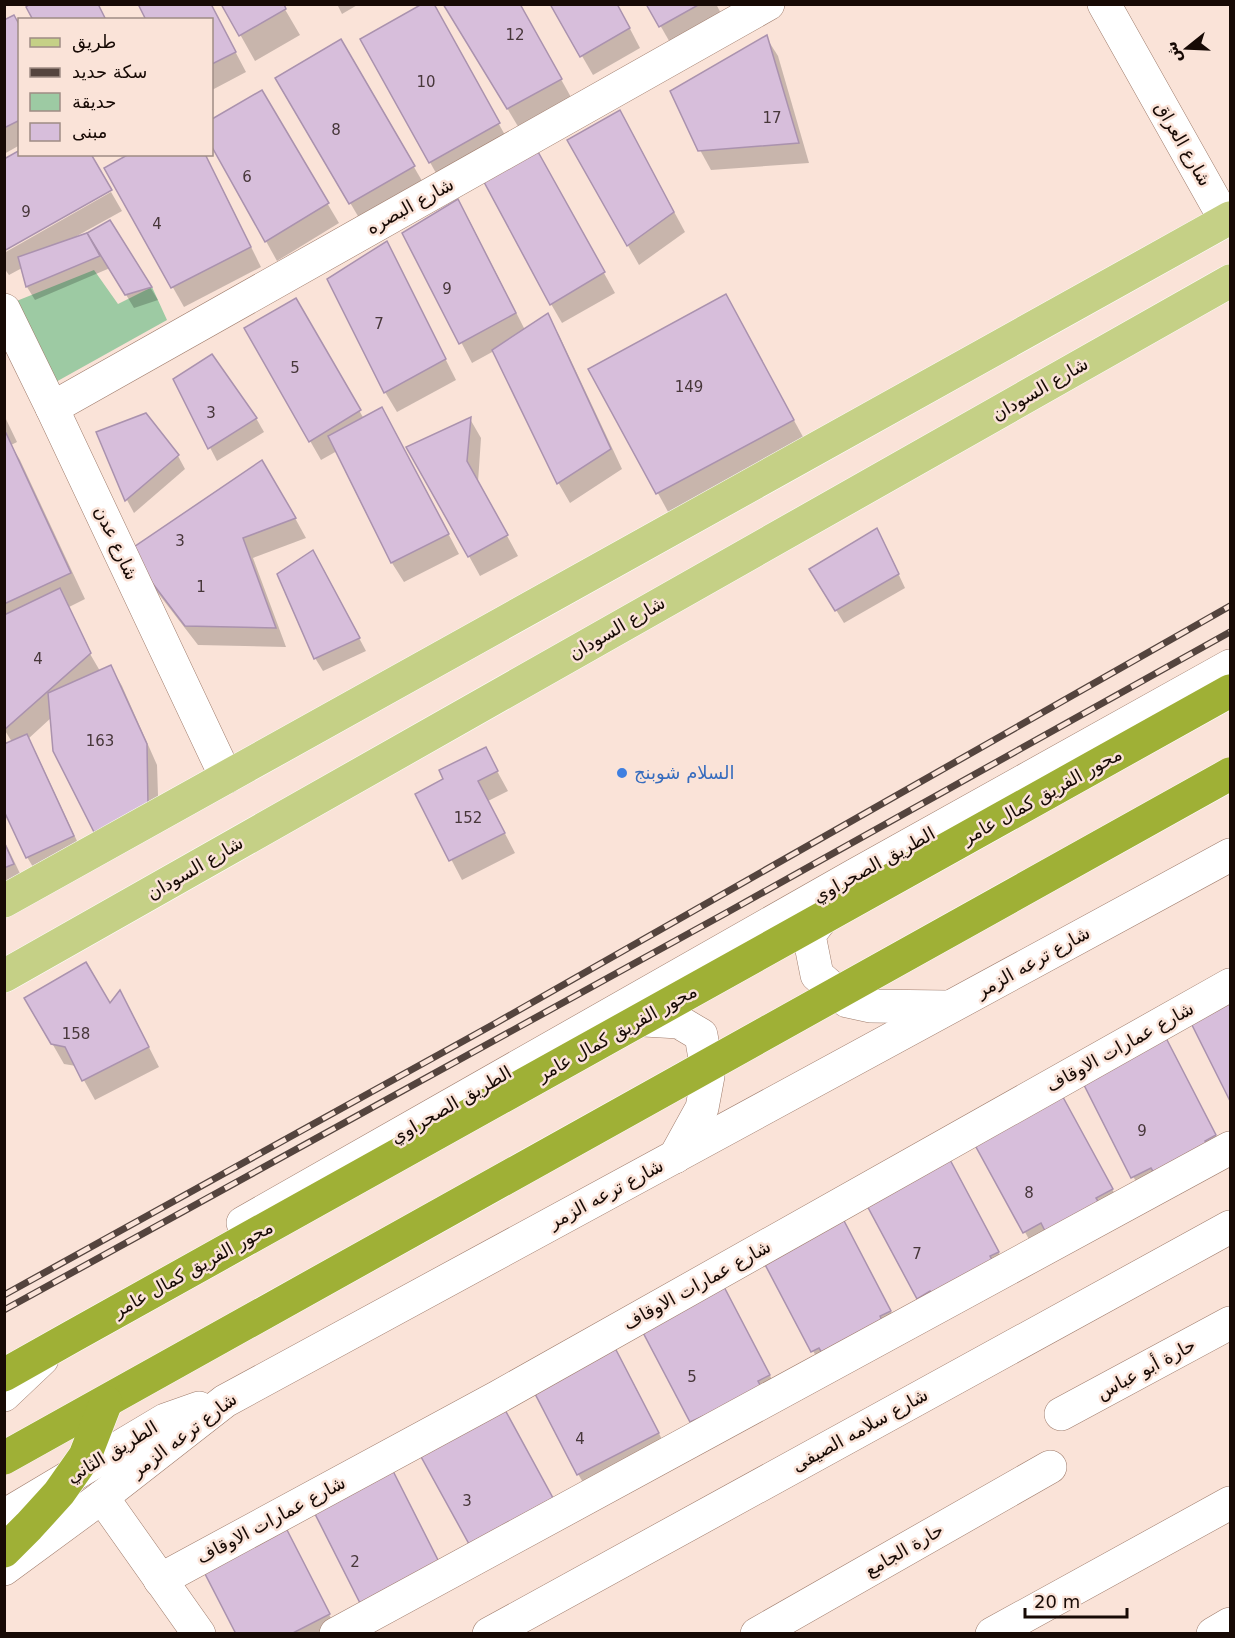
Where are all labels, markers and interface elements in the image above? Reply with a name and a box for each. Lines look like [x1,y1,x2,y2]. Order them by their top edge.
legend [18,18,213,156]
north arrow [1157,18,1217,78]
house number: 12 [505,26,525,44]
text: طريق [72,31,116,53]
text: ش [1161,39,1186,66]
text: سكة حديد [72,61,147,82]
house number: 10 [416,73,436,91]
text: حديقة [72,91,116,112]
street label: شارع العراق [1150,98,1216,190]
house number: 17 [762,109,782,127]
text: مبنى [72,121,108,142]
house number: 8 [331,121,341,139]
house number: 6 [242,168,252,186]
street label: شارع البصره [362,173,458,239]
house number: 9 [21,203,31,221]
house number: 4 [152,215,162,233]
house number: 9 [442,280,452,298]
house number: 7 [374,315,384,333]
street label: شارع السودان [988,353,1092,425]
house number: 5 [290,359,300,377]
house number: 149 [675,378,703,396]
house number: 3 [206,404,216,422]
street label: شارع عدن [89,502,143,584]
house number: 3 [175,532,185,550]
house number: 1 [196,578,206,596]
street label: شارع السودان [565,592,669,664]
house number: 4 [33,650,43,668]
house number: 163 [86,732,114,750]
street label: محور الفريق كمال عامر [957,743,1126,850]
place label: السلام شوبنج [634,762,735,784]
marker: السلام شوبنج [615,766,629,780]
house number: 152 [454,809,482,827]
street label: الطريق الصحراوي [809,822,939,908]
street label: شارع السودان [143,832,247,904]
street label: شارع ترعه الزمر [971,922,1094,1003]
street label: محور الفريق كمال عامر [532,980,701,1087]
street label: شارع عمارات الاوقاف [1042,997,1198,1097]
house number: 158 [62,1025,90,1043]
street label: الطريق الصحراوي [386,1061,516,1149]
house number: 9 [1137,1122,1147,1140]
street label: شارع ترعه الزمر [544,1155,667,1234]
house number: 8 [1024,1184,1034,1202]
street label: محور الفريق كمال عامر [108,1216,277,1323]
street label: شارع عمارات الاوقاف [619,1235,775,1335]
house number: 7 [912,1245,922,1263]
street label: حارة أبو عباس [1092,1333,1199,1404]
house number: 5 [687,1368,697,1386]
street label: شارع سلامه الصيفى [788,1383,932,1477]
street label: شارع ترعه الزمر [126,1388,241,1483]
street label: الطريق الثاني [62,1416,162,1488]
house number: 4 [575,1430,585,1448]
street label: شارع عمارات الاوقاف [193,1471,349,1569]
house number: 3 [462,1492,472,1510]
street label: حارة الجامع [861,1519,947,1581]
house number: 2 [350,1553,360,1571]
scale bar [1025,1581,1127,1619]
text: 20 m [1034,1591,1080,1612]

